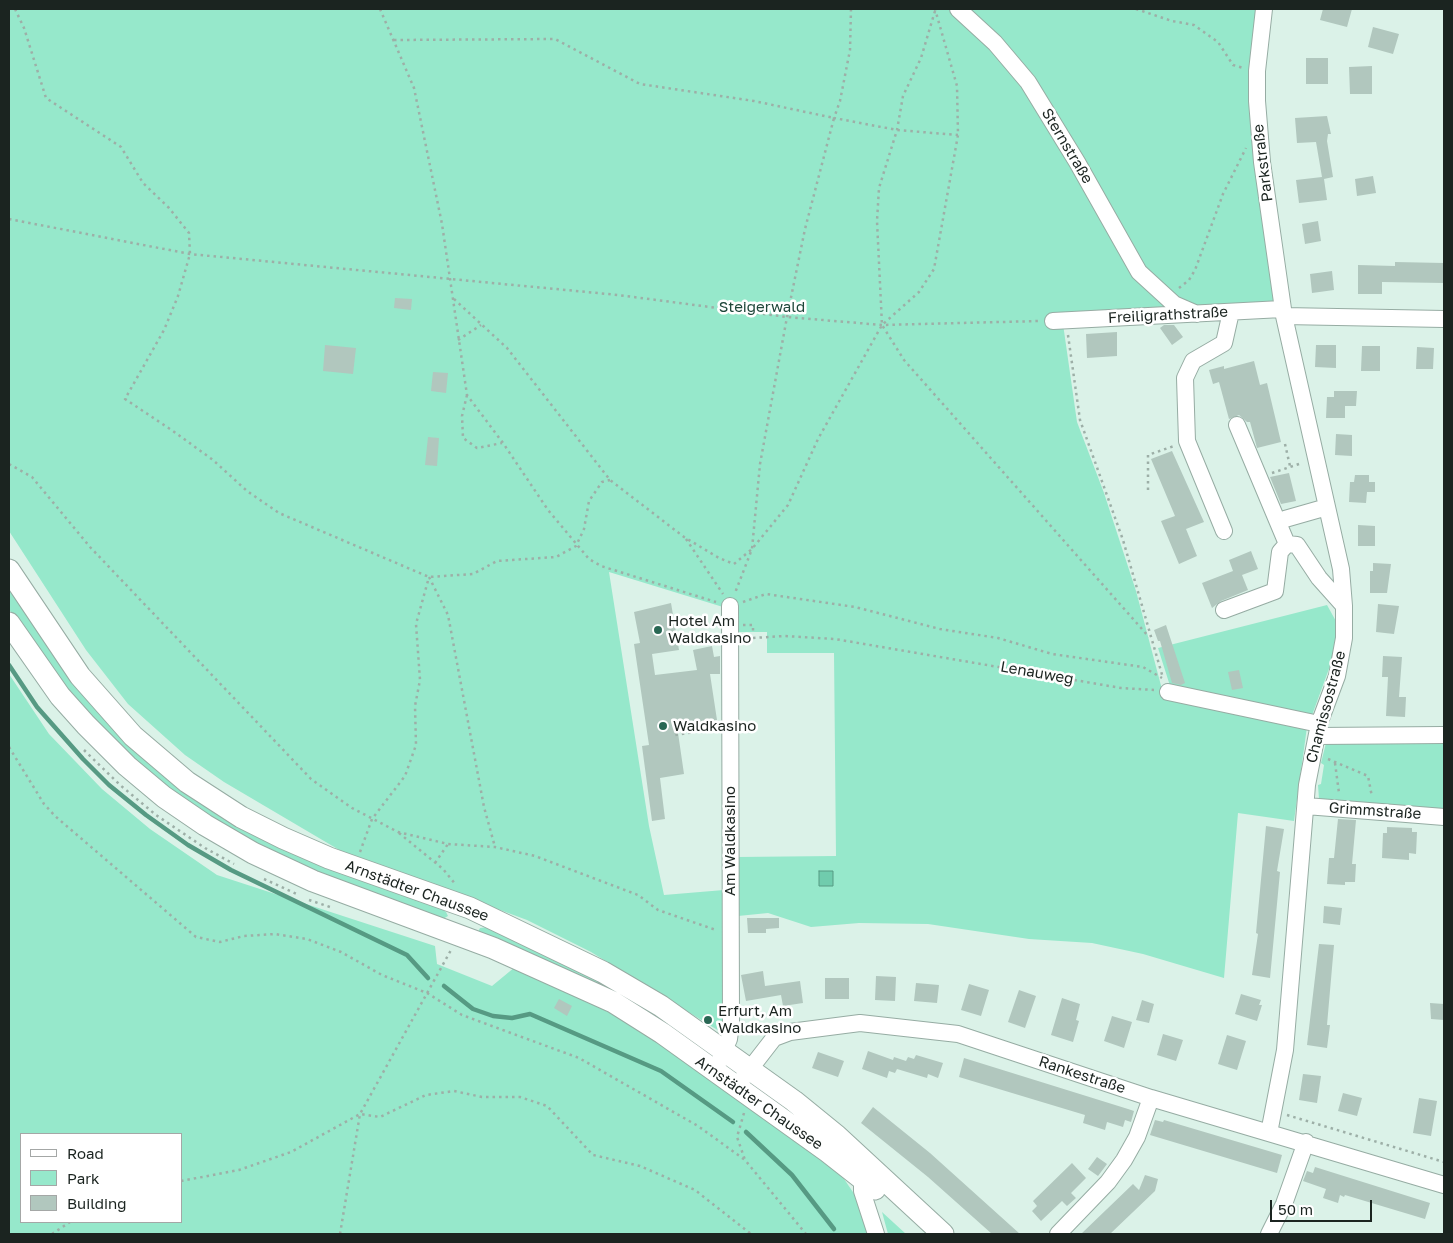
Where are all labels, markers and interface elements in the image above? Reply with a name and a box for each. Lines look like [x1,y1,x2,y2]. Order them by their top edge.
street label: Sternstraße [1037,105,1097,187]
street label: Parkstraße [1249,123,1277,203]
park label: Steigerwald [719,298,805,316]
street label: Freiligrathstraße [1108,303,1228,327]
place label: Hotel Am Waldkasino [668,612,751,647]
marker: Hotel Am Waldkasino [652,624,664,636]
street label: Chamissostraße [1302,649,1350,765]
street label: Lenauweg [999,658,1075,688]
place label: Waldkasino [673,717,756,735]
marker: Waldkasino [657,720,669,732]
street label: Am Waldkasino [721,786,739,896]
street label: Grimmstraße [1328,799,1422,823]
street label: Arnstädter Chaussee [343,857,491,925]
place label: Erfurt, Am Waldkasino [718,1002,801,1037]
marker: Erfurt, Am Waldkasino [702,1014,714,1026]
street label: Arnstädter Chaussee [692,1052,826,1154]
street label: Rankestraße [1036,1053,1128,1097]
legend [20,1133,182,1223]
text: Road [67,1144,104,1162]
text: Park [67,1169,99,1187]
scale bar [1273,1190,1376,1222]
text: Building [67,1194,127,1212]
text: 50 m [1278,1200,1313,1218]

